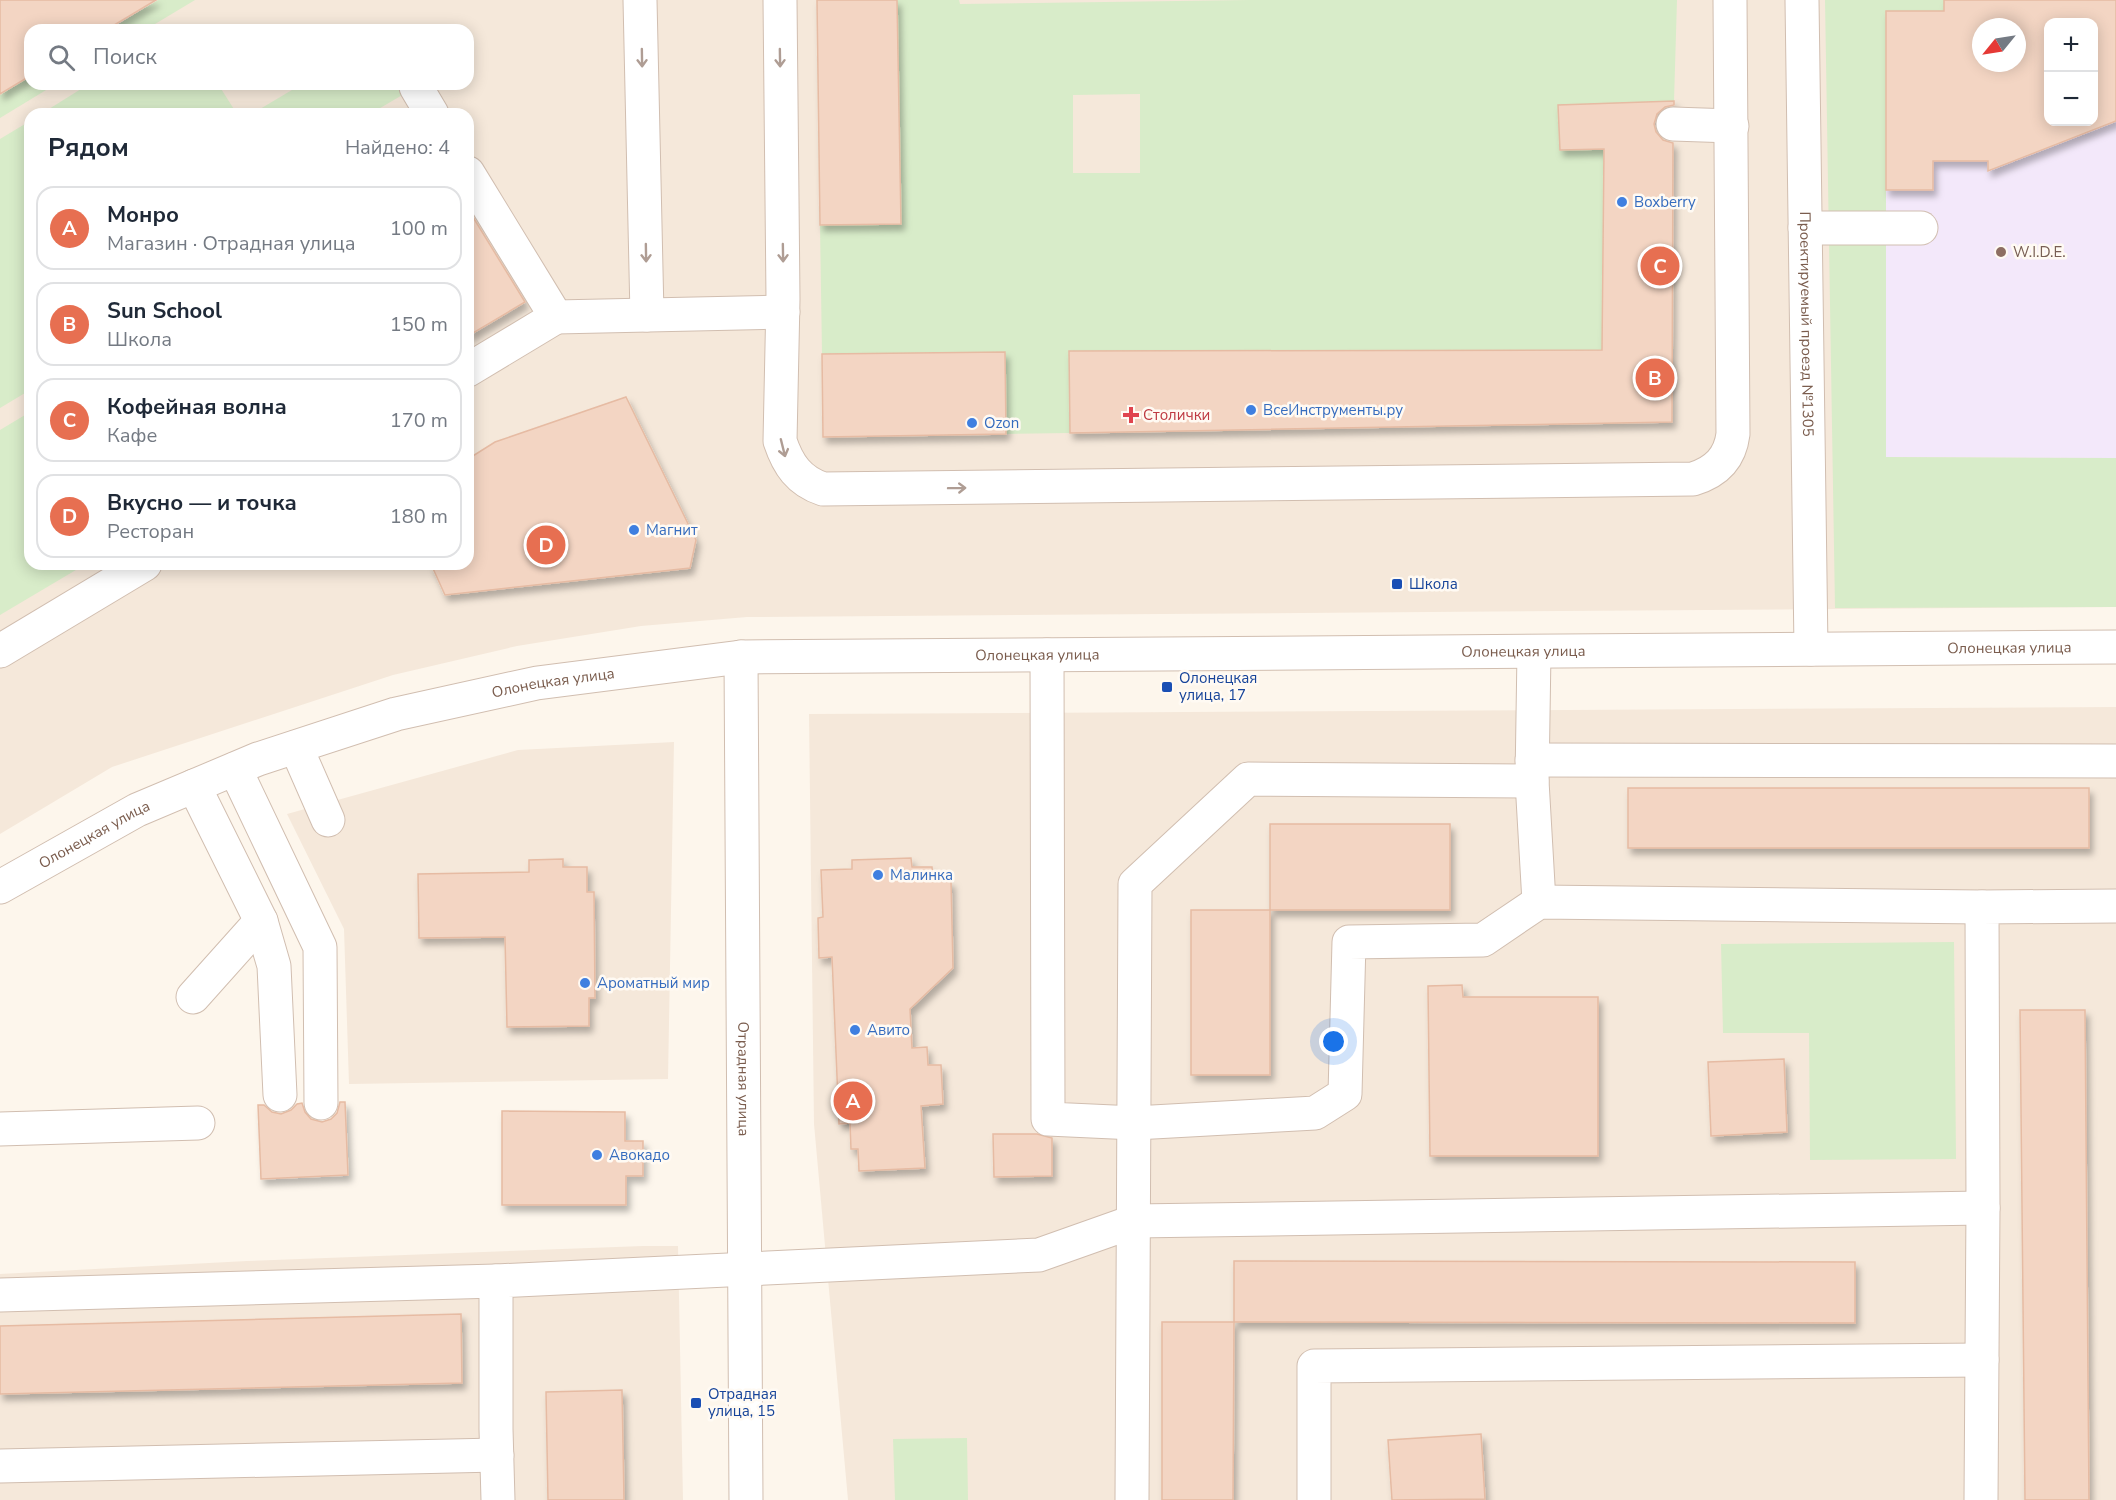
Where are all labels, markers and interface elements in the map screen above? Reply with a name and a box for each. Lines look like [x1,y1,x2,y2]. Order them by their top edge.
north arrow [1972,18,2026,72]
map controls [2044,18,2098,126]
button: + [2044,18,2098,72]
search box [24,24,474,90]
icon: search [45,41,78,74]
text: Поиск [93,42,157,72]
one-way arrow [636,48,647,68]
one-way arrow [774,48,786,68]
button: − [2044,72,2098,126]
text: Рядом [48,130,129,165]
text: Найдено: 4 [345,134,450,161]
place label: Boxberry [1634,192,1696,212]
marker: Boxberry [1615,195,1629,209]
text: Монро [107,200,179,230]
street label: Проектируемый проезд №1305 [1795,211,1818,437]
text: A [62,215,77,242]
text: 100 m [390,215,448,242]
text: Магазин · Отрадная улица [107,230,355,257]
place label: W.I.D.E. [2013,242,2066,262]
one-way arrow [640,243,651,263]
one-way arrow [777,243,789,263]
pin: C [1640,244,1680,288]
marker: W.I.D.E. [1994,245,2008,259]
text: Sun School [107,296,222,326]
text: B [63,311,76,338]
text: 150 m [390,311,448,338]
text: Школа [107,326,172,353]
pin: B [1636,356,1674,400]
text: Кофейная волна [107,392,287,422]
place label: ВсеИнструменты.ру [1263,400,1403,420]
marker: ВсеИнструменты.ру [1244,403,1258,417]
place label: Столички [1143,405,1210,425]
text: C [63,407,76,434]
text: 170 m [390,407,448,434]
marker: Столички [1124,408,1138,422]
place label: Ozon [984,413,1019,433]
marker: Ozon [965,416,979,430]
text: Кафе [107,422,157,449]
one-way arrow [778,438,789,457]
one-way arrow [947,482,967,494]
text: Вкусно — и точка [107,488,297,518]
text: D [62,503,77,530]
text: 180 m [390,503,448,530]
text: Ресторан [107,518,194,545]
place label: Магнит [646,520,698,540]
pin: D [526,522,566,568]
marker: Магнит [627,523,641,537]
place label: Школа [1409,574,1458,594]
marker: Школа [1390,577,1404,591]
street label: Олонецкая улица [1947,637,2072,658]
street label: Олонецкая улица [1461,641,1586,662]
street label: Олонецкая улица [975,644,1100,665]
street label: Олонецкая улица [490,663,616,703]
place label: Олонецкая улица, 17 [1179,668,1257,705]
marker: Олонецкая улица, 17 [1160,680,1174,694]
street label: Олонецкая улица [35,796,153,873]
place label: Малинка [890,865,953,885]
marker: Малинка [871,868,885,882]
place label: Ароматный мир [597,973,710,993]
marker: Ароматный мир [578,976,592,990]
place label: Авито [867,1020,910,1040]
street label: Отрадная улица [733,1022,754,1136]
marker: Авито [848,1023,862,1037]
your location [1319,1027,1348,1056]
pin: A [834,1078,872,1124]
place label: Авокадо [609,1145,670,1165]
marker: Авокадо [590,1148,604,1162]
place label: Отрадная улица, 15 [708,1384,777,1421]
marker: Отрадная улица, 15 [689,1396,703,1410]

